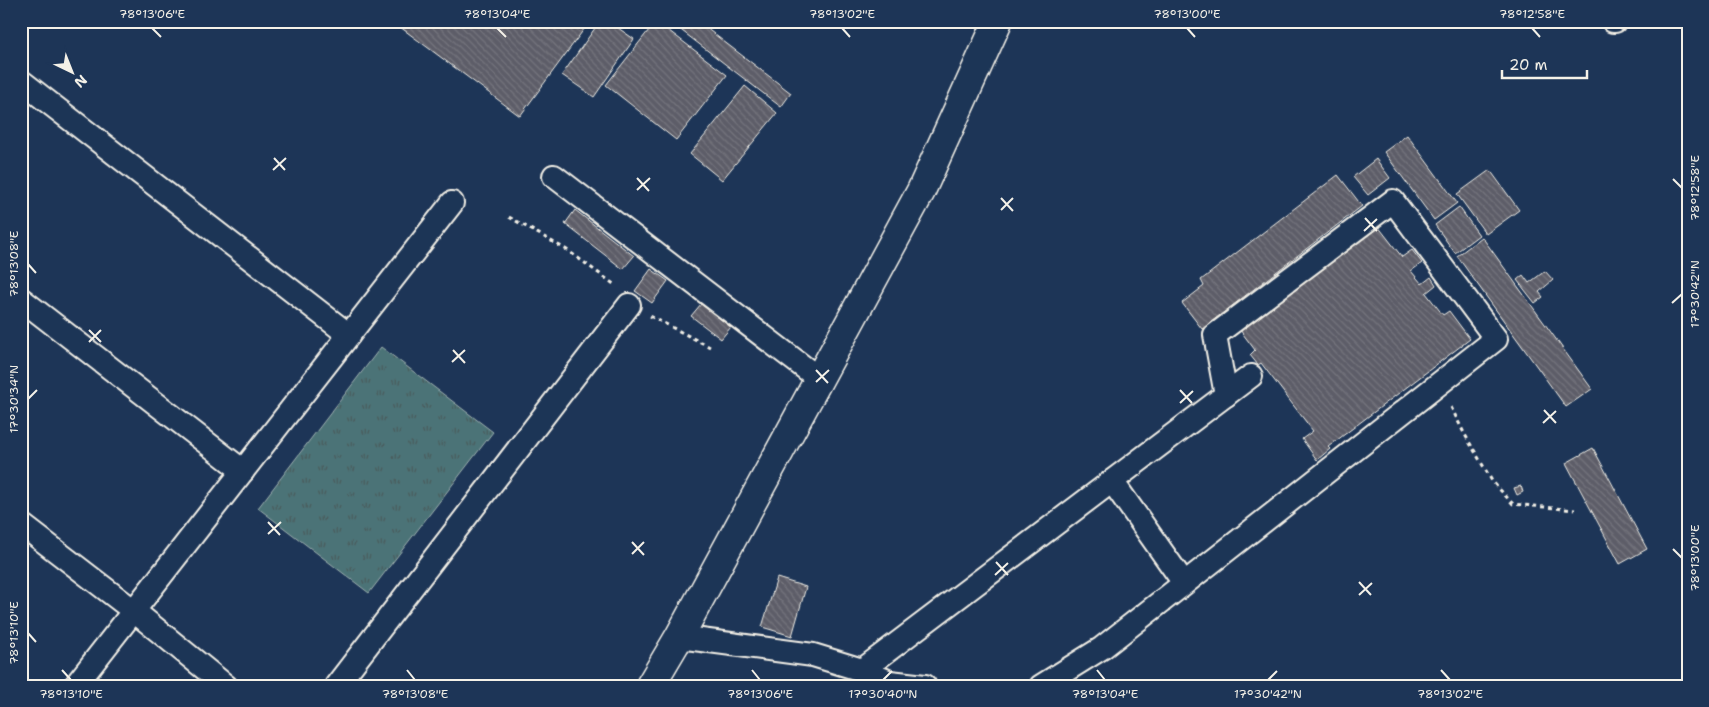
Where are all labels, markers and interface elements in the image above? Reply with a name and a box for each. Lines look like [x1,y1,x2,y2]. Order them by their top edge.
text: 78°13'06"E [119,6,185,22]
text: 78°13'04"E [464,6,530,22]
text: 78°13'02"E [809,6,875,22]
text: 78°13'00"E [1154,6,1220,22]
text: 78°12'58"E [1499,6,1565,22]
north arrow [48,48,98,98]
scale bar [1502,48,1586,80]
text: 20 m [1509,55,1548,75]
text: N [71,71,91,92]
text: 78°12'58"E [1687,155,1703,221]
text: 78°13'08"E [6,231,22,297]
text: 17°30'42"N [1687,260,1703,328]
text: 17°30'34"N [6,365,22,433]
text: 78°13'00"E [1687,525,1703,591]
text: 78°13'10"E [6,601,22,665]
text: 78°13'10"E [39,686,103,702]
text: 78°13'08"E [382,686,448,702]
text: 78°13'06"E [727,686,793,702]
text: 17°30'40"N [849,686,917,702]
text: 78°13'04"E [1072,686,1138,702]
text: 17°30'42"N [1234,686,1302,702]
text: 78°13'02"E [1417,686,1483,702]

